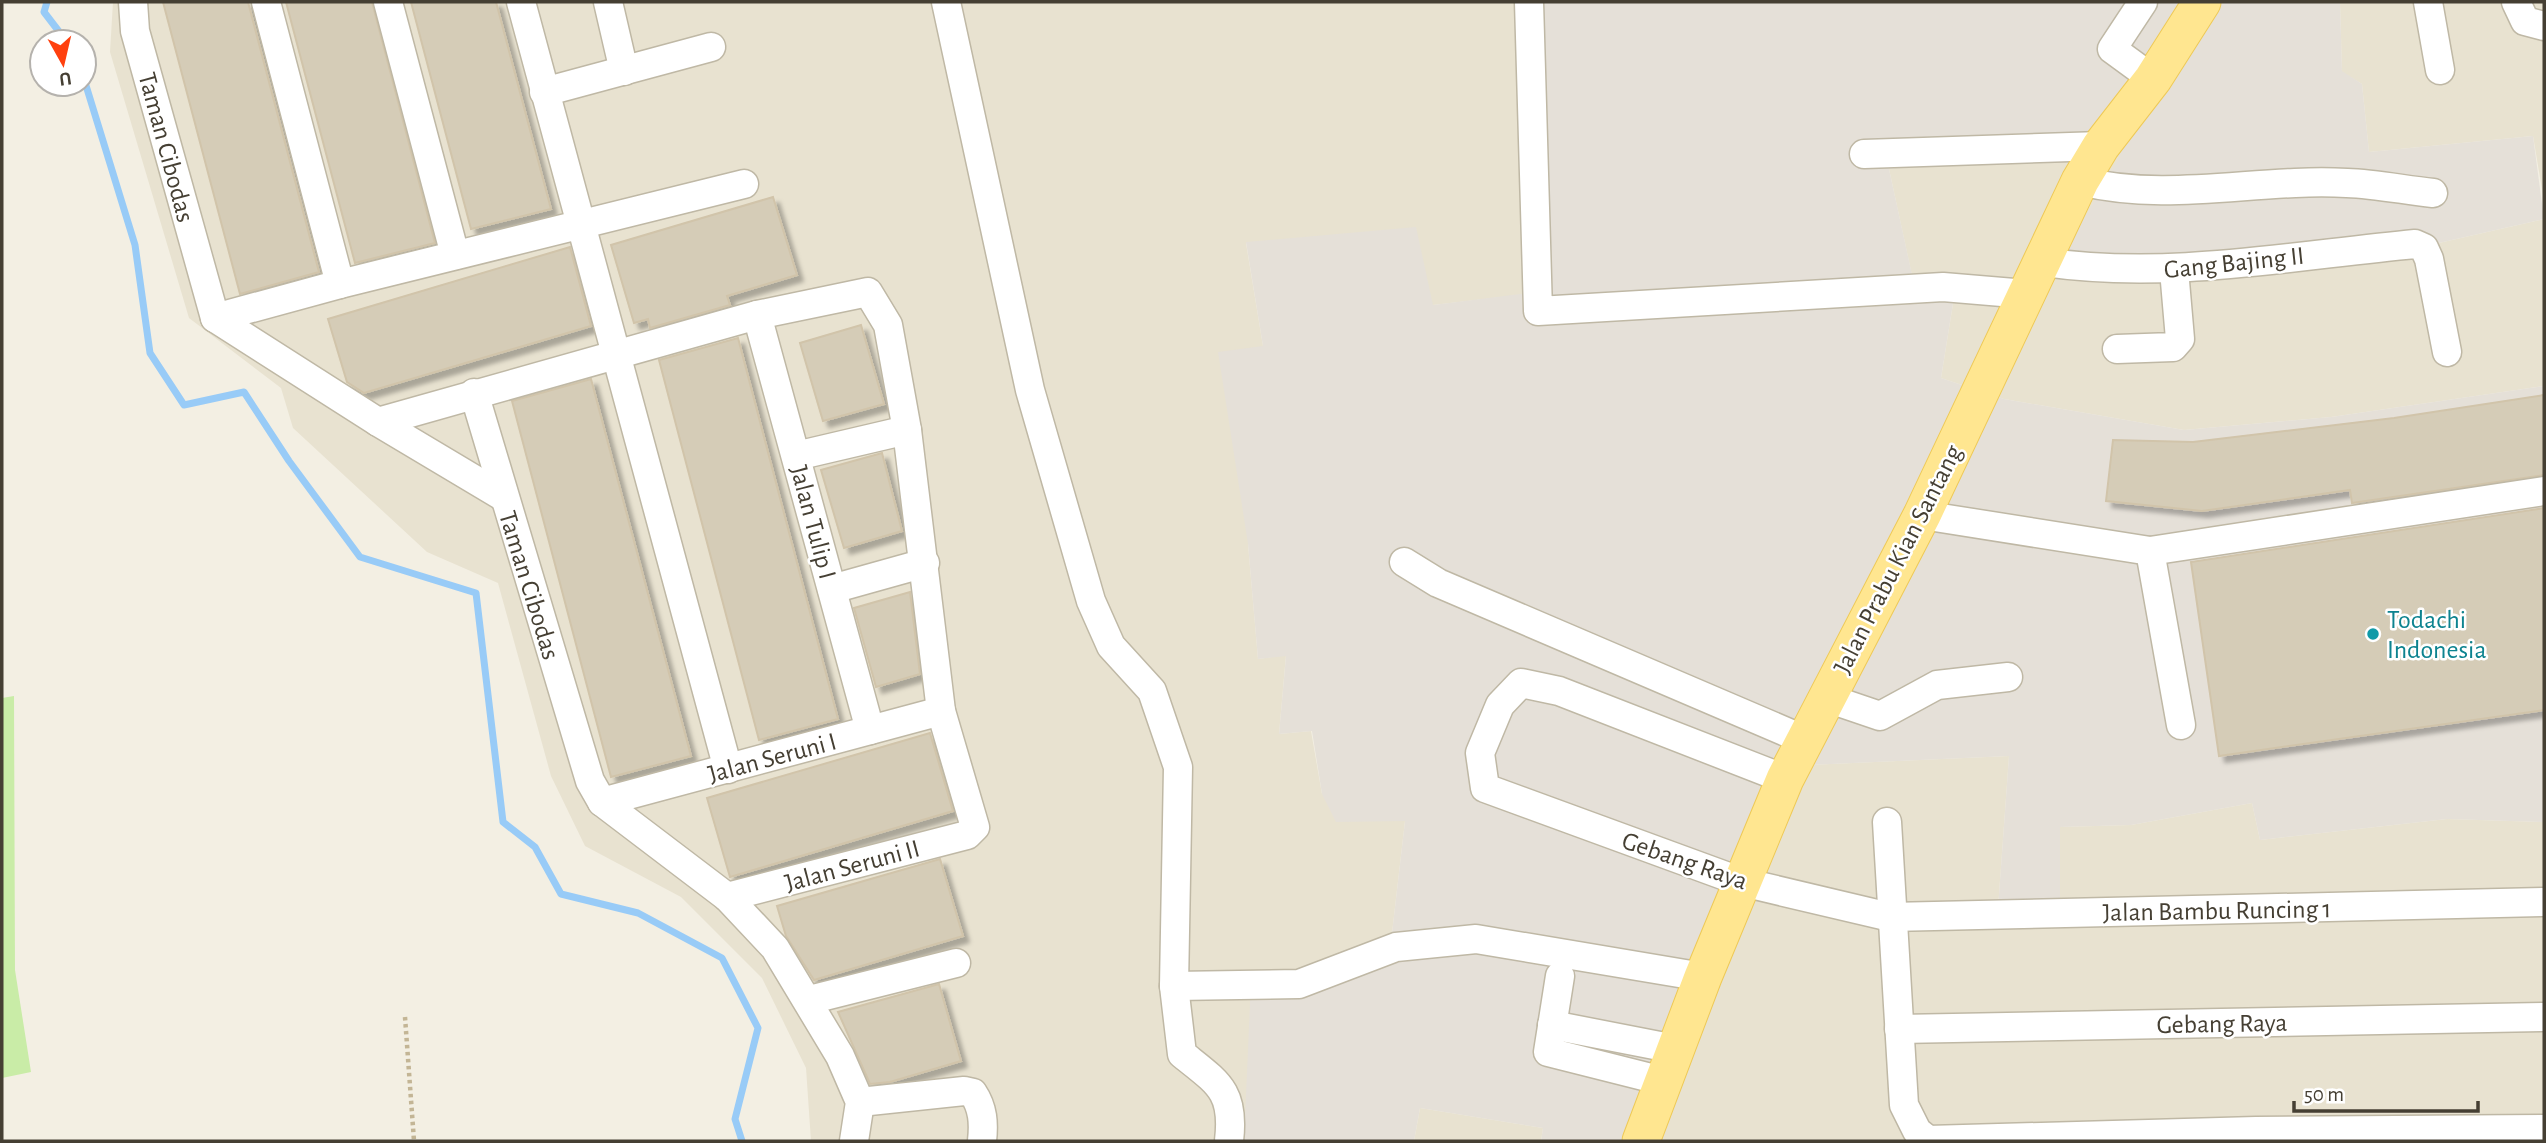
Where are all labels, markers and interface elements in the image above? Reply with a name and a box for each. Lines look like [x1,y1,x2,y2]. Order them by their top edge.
north arrow [28,28,98,98]
text: U [58,68,72,89]
street label: Taman Cibodas [134,69,199,225]
street label: Gang Bajing II [2163,243,2306,283]
street label: Jalan Prabu Kian Santang [1829,441,1967,678]
street label: Jalan Tulip I [785,463,841,582]
street label: Taman Cibodas [494,508,564,663]
place label: Todachi Indonesia [2387,607,2486,663]
marker: Todachi Indonesia [2365,626,2381,642]
street label: Jalan Seruni I [705,728,839,788]
street label: Gebang Raya [1619,827,1751,895]
street label: Jalan Seruni II [782,835,923,896]
street label: Jalan Bambu Runcing 1 [2102,896,2332,926]
street label: Gebang Raya [2156,1010,2288,1038]
scale bar [2294,1070,2478,1114]
text: 50 m [2304,1084,2344,1105]

